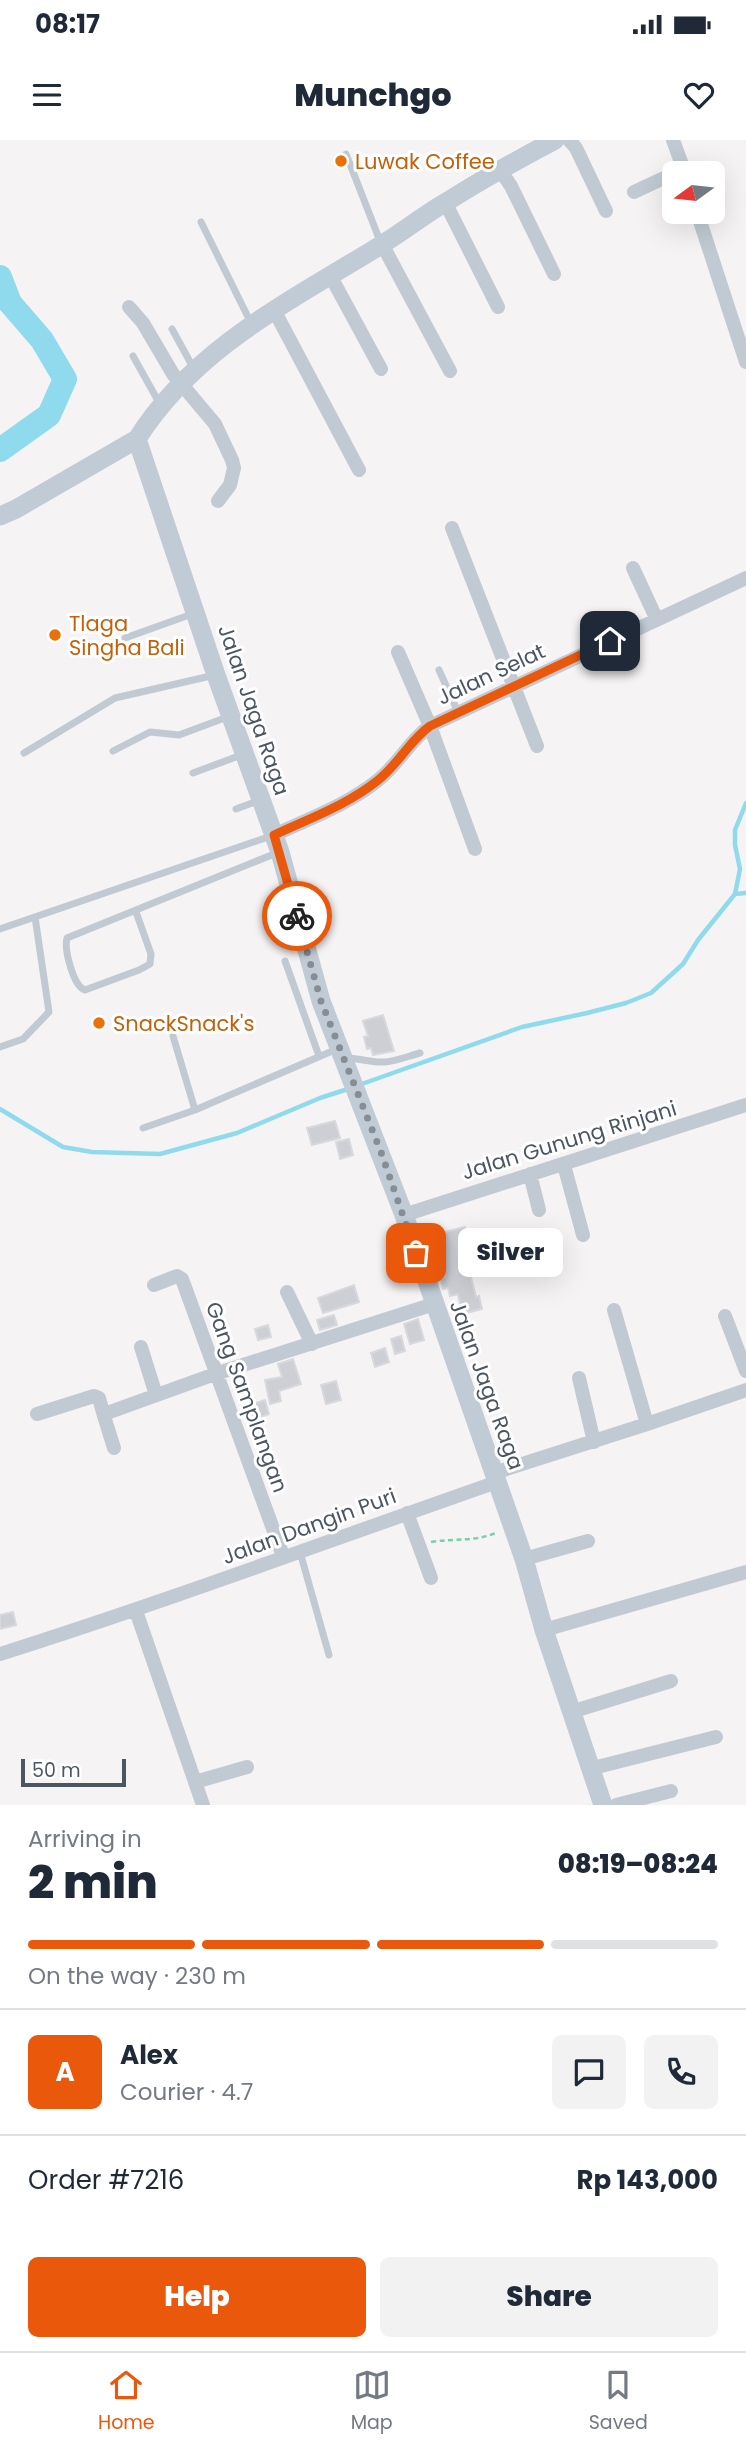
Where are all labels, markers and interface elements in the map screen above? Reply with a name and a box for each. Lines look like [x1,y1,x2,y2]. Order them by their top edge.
text: 08:17 [35,6,100,42]
text: Munchgo [294,72,452,117]
icon: menu [28,76,66,114]
icon: heart [680,76,718,114]
place label: Luwak Coffee [355,147,495,176]
marker: Luwak Coffee [333,153,349,169]
north arrow [662,161,724,224]
map controls [662,161,725,224]
place label: Tlaga Singha Bali [69,609,185,662]
pin [580,611,640,671]
street label: Jalan Jaga Raga [211,621,297,799]
icon: home [591,622,629,660]
marker: Tlaga Singha Bali [47,627,63,643]
street label: Jalan Selat [432,636,550,712]
courier [262,881,332,951]
icon: bike [278,897,316,935]
place label: SnackSnack's [113,1009,254,1038]
marker: SnackSnack's [91,1015,107,1031]
street label: Jalan Gunung Rinjani [458,1094,680,1186]
pin [386,1223,446,1283]
callout: Silver [458,1228,563,1278]
icon: bag [397,1234,435,1272]
text: Silver [477,1236,544,1268]
street label: Jalan Jaga Raga [443,1296,531,1474]
street label: Gang Samplangan [199,1298,295,1496]
street label: Jalan Dangin Puri [218,1481,400,1571]
scale bar [21,1756,126,1788]
text: 50 m [32,1757,81,1784]
text: Arriving in [28,1823,142,1855]
text: 08:19–08:24 [558,1846,718,1882]
text: 2 min [28,1850,158,1914]
text: On the way · 230 m [28,1960,246,1992]
button: chat [552,2035,626,2109]
button: phone [644,2035,718,2109]
text: Alex [120,2037,178,2073]
text: A [55,2054,75,2090]
text: Courier · 4.7 [120,2076,253,2108]
text: Order #7216 [28,2162,184,2198]
text: Rp 143,000 [576,2162,718,2198]
button: Help [28,2257,366,2337]
button: Share [380,2257,718,2337]
tab: Home [98,2366,155,2437]
tab: Map [351,2366,393,2437]
tab: Saved [589,2366,648,2437]

